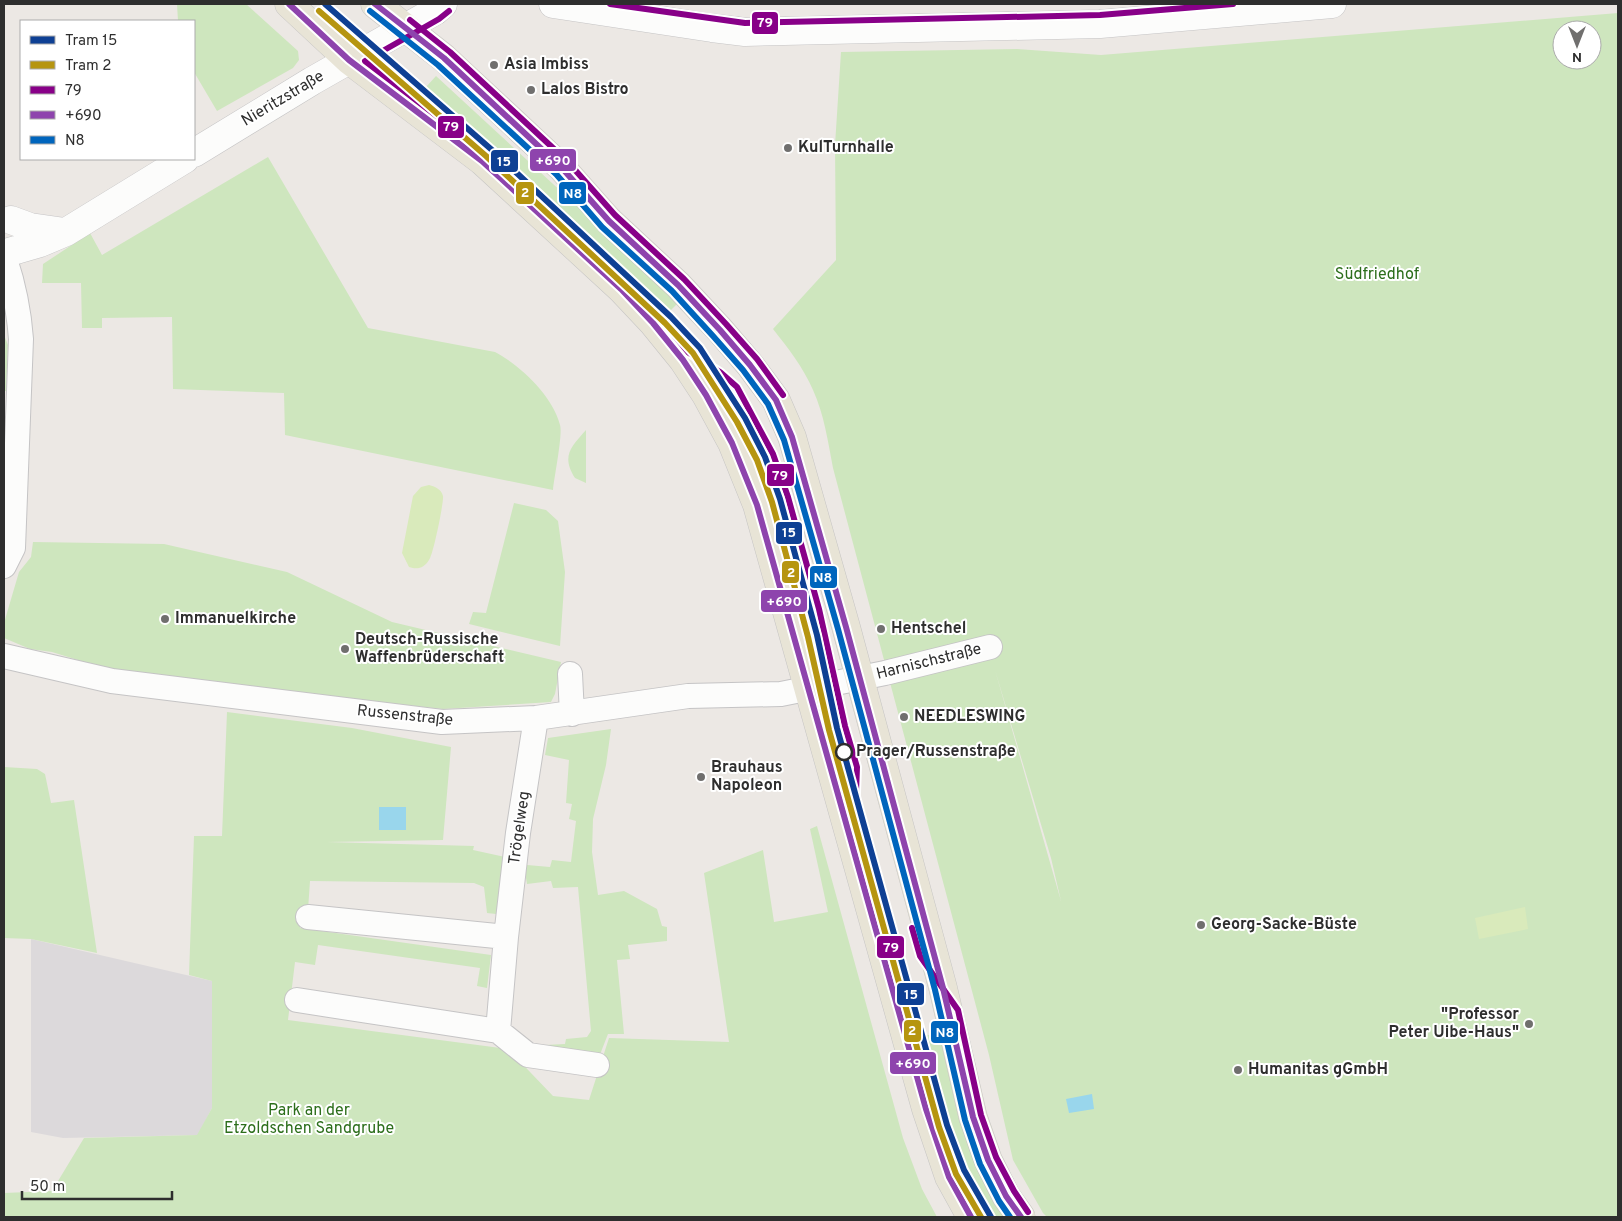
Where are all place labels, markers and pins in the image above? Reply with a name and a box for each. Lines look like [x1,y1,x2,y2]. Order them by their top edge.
place label: Asia Imbiss [504,55,589,75]
marker: Asia Imbiss [488,59,500,71]
place label: Lalos Bistro [541,80,629,100]
marker: Lalos Bistro [525,84,537,96]
place label: KulTurnhalle [798,138,894,158]
marker: KulTurnhalle [782,142,794,154]
place label: Immanuelkirche [175,609,296,629]
marker: Immanuelkirche [159,613,171,625]
place label: Hentschel [891,619,966,639]
marker: Hentschel [875,623,887,635]
place label: Deutsch-Russische Waffenbrüderschaft [355,630,504,668]
marker: Deutsch-Russische Waffenbrüderschaft [339,643,351,655]
place label: NEEDLESWING [914,707,1025,727]
marker: NEEDLESWING [898,711,910,723]
place label: Prager/Russenstraße [856,742,1016,762]
marker: Prager/Russenstraße [835,743,853,761]
place label: Brauhaus Napoleon [711,758,783,796]
marker: Brauhaus Napoleon [695,771,707,783]
place label: Georg-Sacke-Büste [1211,915,1357,935]
marker: Georg-Sacke-Büste [1195,919,1207,931]
place label: "Professor Peter Uibe-Haus" [1389,1005,1519,1043]
marker: "Professor Peter Uibe-Haus" [1523,1018,1535,1030]
place label: Humanitas gGmbH [1248,1060,1388,1080]
marker: Humanitas gGmbH [1232,1064,1244,1076]

